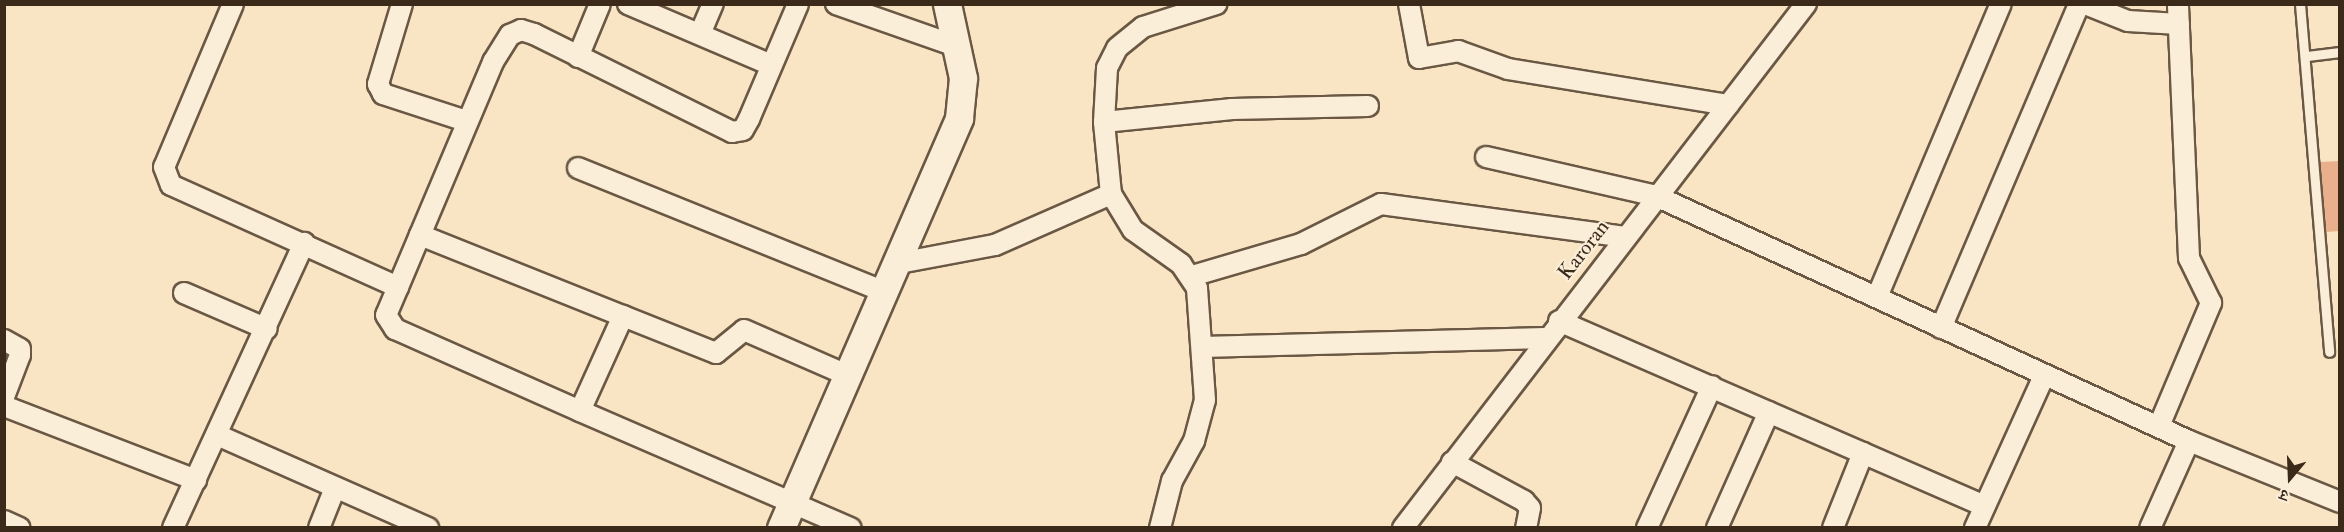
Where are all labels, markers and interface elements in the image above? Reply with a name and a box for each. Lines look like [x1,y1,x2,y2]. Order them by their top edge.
street label: Karoran [1553,215,1615,285]
north arrow [2260,448,2320,508]
text: उ [2277,484,2291,506]

